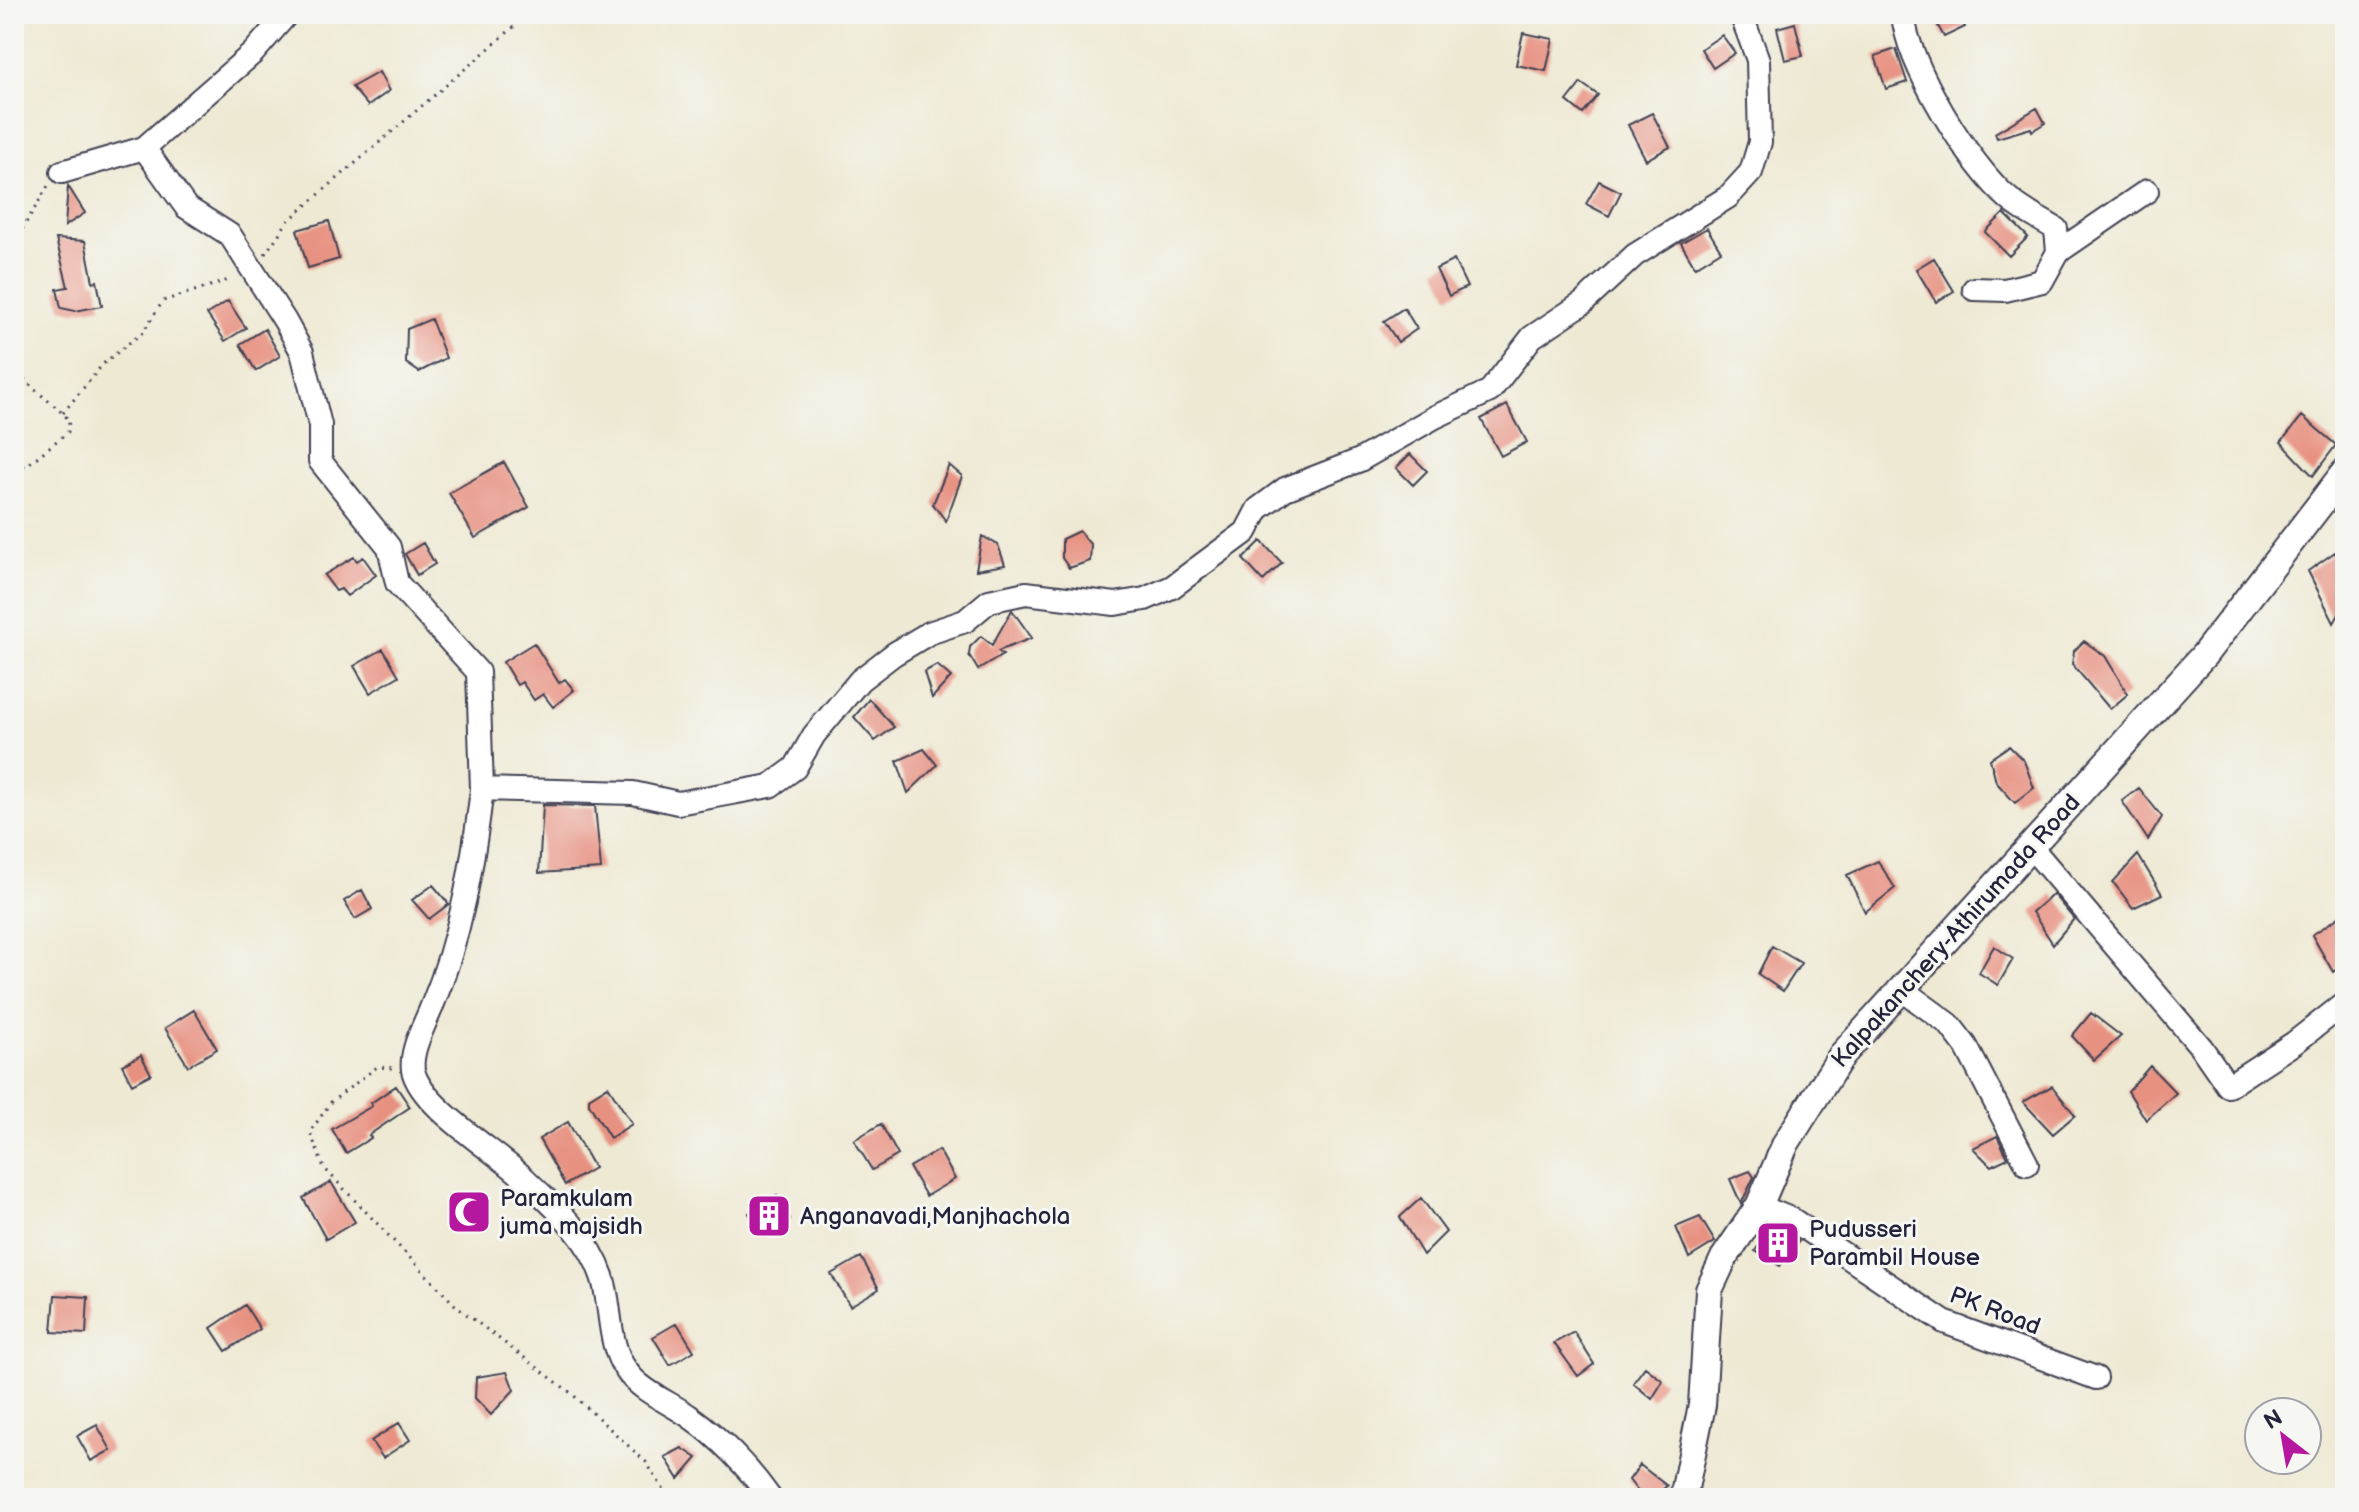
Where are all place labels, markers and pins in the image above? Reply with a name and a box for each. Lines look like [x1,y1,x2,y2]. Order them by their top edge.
place label: Paramkulam juma majsidh [499,1184,643,1241]
mosque icon: Paramkulam juma majsidh [445,1188,493,1236]
building icon: Anganavadi,Manjhachola [745,1192,793,1240]
place label: Anganavadi,Manjhachola [800,1202,1070,1231]
place label: Pudusseri Parambil House [1809,1215,1980,1272]
building icon: Pudusseri Parambil House [1754,1219,1802,1267]

